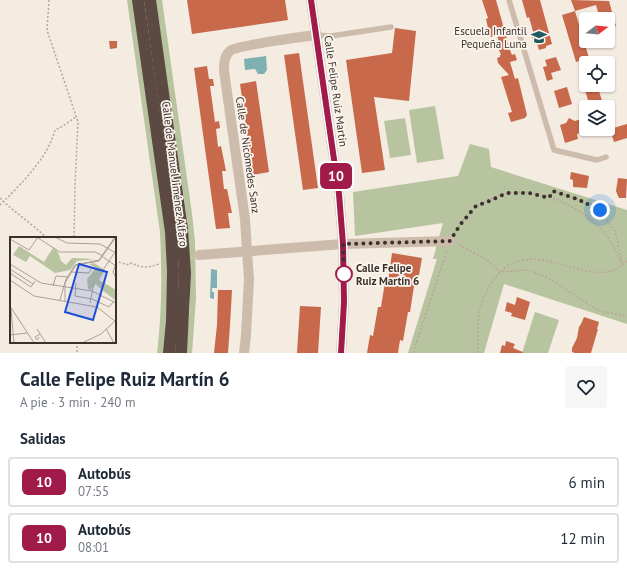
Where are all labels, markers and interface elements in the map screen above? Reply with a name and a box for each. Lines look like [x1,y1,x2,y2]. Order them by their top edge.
north arrow [579,12,615,48]
map controls [579,12,615,136]
place label: Escuela Infantil Pequeña Luna [454,24,528,51]
school or university icon: Escuela Infantil Pequeña Luna [530,28,548,46]
street label: Calle Felipe Ruiz Martín [321,34,351,148]
button: locate [579,56,615,92]
street label: Calle de Nicómedes Sanz [233,96,263,214]
button: layers [579,100,615,136]
street label: Calle de Manuel Jiménez Alfaro [159,101,191,248]
line badge: 10 [318,163,354,189]
text: 10 [328,167,344,185]
your location [590,200,610,220]
inset map [10,237,116,343]
place label: Calle Felipe Ruiz Martín 6 [356,261,419,288]
marker: Calle Felipe Ruiz Martín 6 [335,265,353,283]
button: heart [565,366,607,408]
text: Calle Felipe Ruiz Martín 6 [20,367,229,391]
text: A pie · 3 min · 240 m [20,394,135,411]
text: Salidas [20,429,66,448]
text: Autobús [78,464,131,483]
text: 10 [36,473,52,491]
text: 6 min [568,473,605,492]
text: 07:55 [78,483,109,500]
text: Autobús [78,520,131,539]
text: 10 [36,529,52,547]
text: 12 min [560,529,605,548]
text: 08:01 [78,539,109,556]

